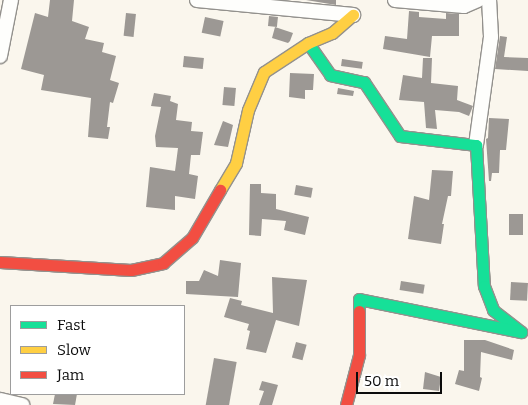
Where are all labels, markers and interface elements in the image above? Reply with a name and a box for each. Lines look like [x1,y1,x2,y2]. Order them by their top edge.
legend [10,305,185,395]
text: Fast [57,316,86,334]
text: Slow [57,341,91,359]
scale bar [358,362,444,394]
text: Jam [57,366,84,384]
text: 50 m [364,372,399,390]

